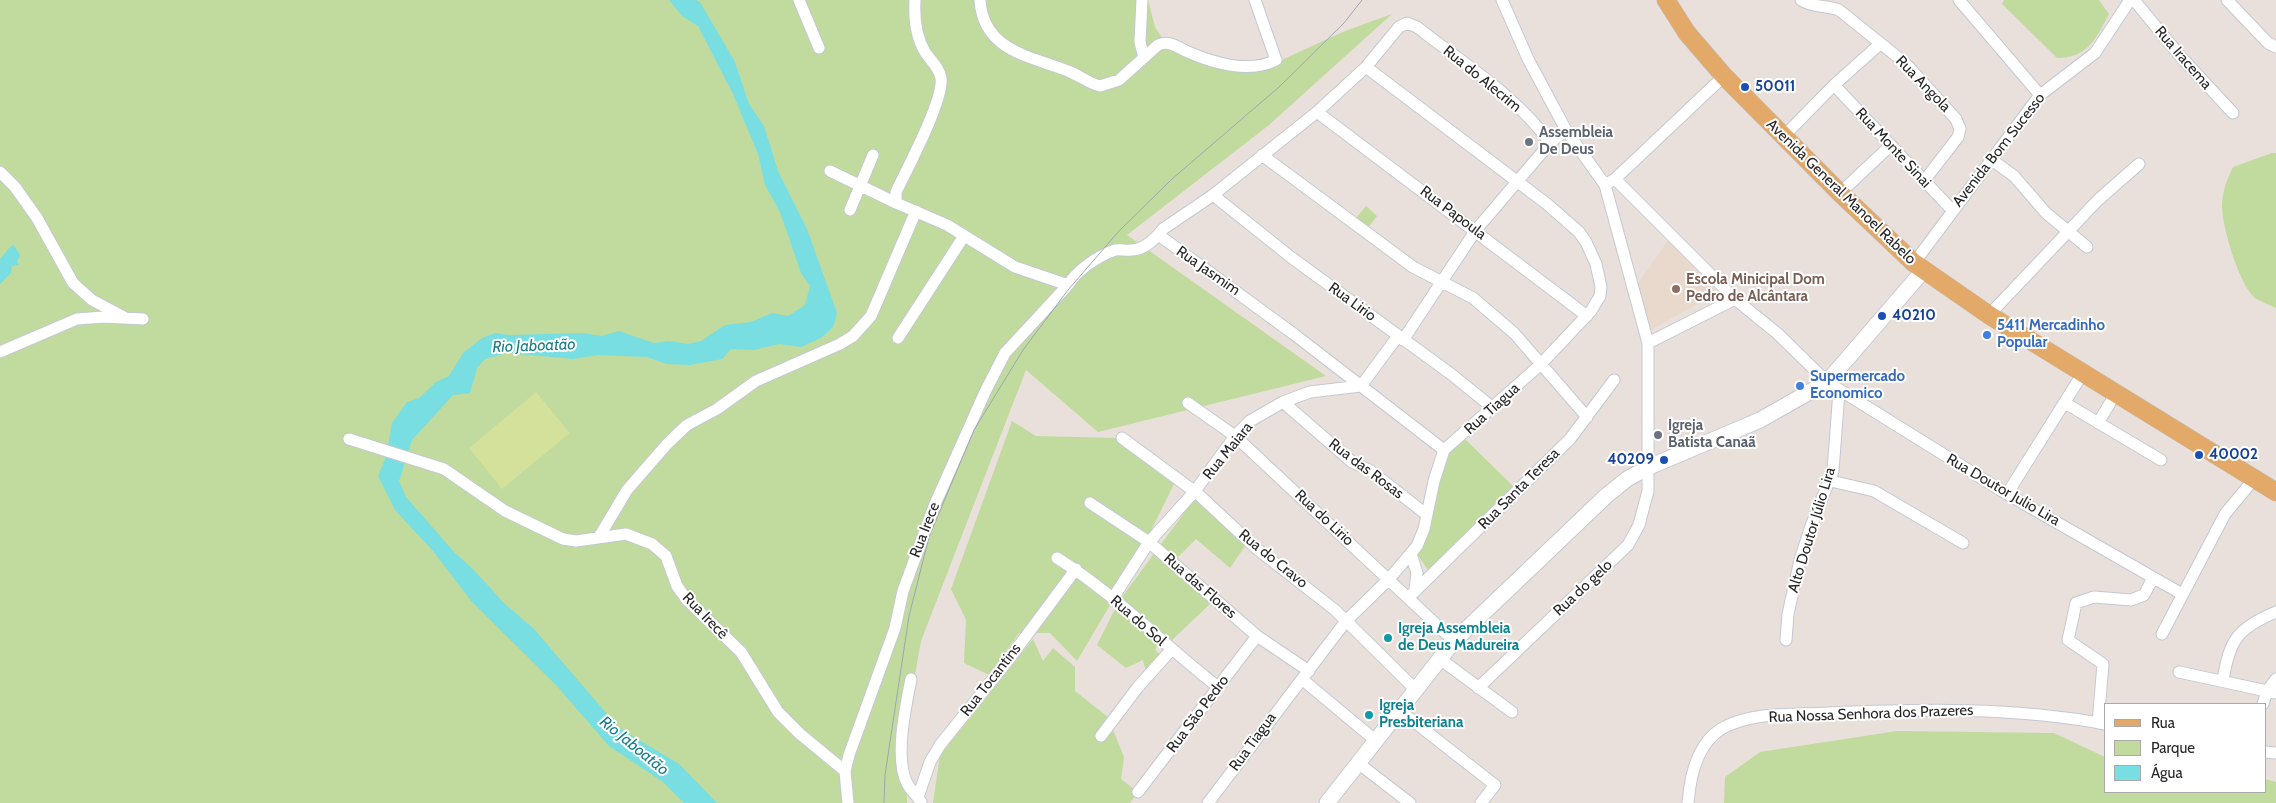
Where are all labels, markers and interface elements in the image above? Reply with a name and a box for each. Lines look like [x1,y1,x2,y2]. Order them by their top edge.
street label: Rua Iracema [2151,23,2215,93]
street label: Rua do Alecrim [1439,42,1525,116]
street label: Rua Angola [1892,52,1954,116]
place label: 50011 [1755,78,1795,96]
marker: 50011 [1739,81,1751,93]
street label: Avenida Bom Sucesso [1949,90,2049,210]
street label: Rua Monte Sinai [1851,104,1935,192]
street label: Avenida General Manoel Rabelo [1762,116,1920,268]
place label: Assembleia De Deus [1539,124,1613,159]
marker: Assembleia De Deus [1523,136,1535,148]
street label: Rua Papoula [1416,182,1490,244]
street label: Rua Jasmim [1173,242,1243,300]
place label: Escola Minicipal Dom Pedro de Alcântara [1686,271,1825,306]
street label: Rua Lirio [1325,279,1379,325]
marker: Escola Minicipal Dom Pedro de Alcântara [1670,283,1682,295]
place label: 40210 [1892,307,1936,325]
marker: 40210 [1876,310,1888,322]
place label: 5411 Mercadinho Popular [1997,317,2105,352]
marker: 5411 Mercadinho Popular [1981,329,1993,341]
water label: Rio Jaboatão [492,335,576,357]
place label: Supermercado Economico [1810,368,1905,403]
street label: Rua Tiagua [1461,380,1523,438]
marker: Supermercado Economico [1794,380,1806,392]
place label: Igreja Batista Canaã [1668,417,1756,452]
street label: Rua Maiara [1199,419,1257,483]
marker: Igreja Batista Canaã [1652,429,1664,441]
street label: Rua das Rosas [1325,435,1407,503]
street label: Rua Santa Teresa [1475,445,1563,533]
place label: 40002 [2209,446,2258,464]
marker: 40002 [2193,449,2205,461]
street label: Rua Doutor Julio Lira [1943,450,2063,530]
place label: 40209 [1607,451,1654,469]
marker: 40209 [1658,454,1670,466]
street label: Alto Doutor Júlio Lira [1784,465,1840,595]
street label: Rua do Lirio [1291,486,1357,550]
street label: Rua Irece [906,500,944,560]
street label: Rua do Cravo [1235,526,1311,592]
street label: Rua das Flores [1160,550,1240,622]
street label: Rua do gelo [1550,556,1616,620]
street label: Rua Irecê [679,589,731,643]
street label: Rua do Sol [1107,592,1169,650]
place label: Igreja Assembleia de Deus Madureira [1398,620,1519,655]
marker: Igreja Assembleia de Deus Madureira [1382,632,1394,644]
street label: Rua Tocantins [957,640,1025,720]
street label: Rua São Pedro [1163,672,1233,756]
place label: Igreja Presbiteriana [1379,697,1464,732]
street label: Rua Nossa Senhora dos Prazeres [1768,701,1974,727]
legend [2104,703,2266,793]
street label: Rua Tiagua [1226,709,1280,775]
marker: Igreja Presbiteriana [1363,709,1375,721]
water label: Rio Jaboatão [596,712,672,780]
text: Rua [2151,714,2175,732]
text: Parque [2151,739,2195,757]
text: Água [2151,764,2183,782]

